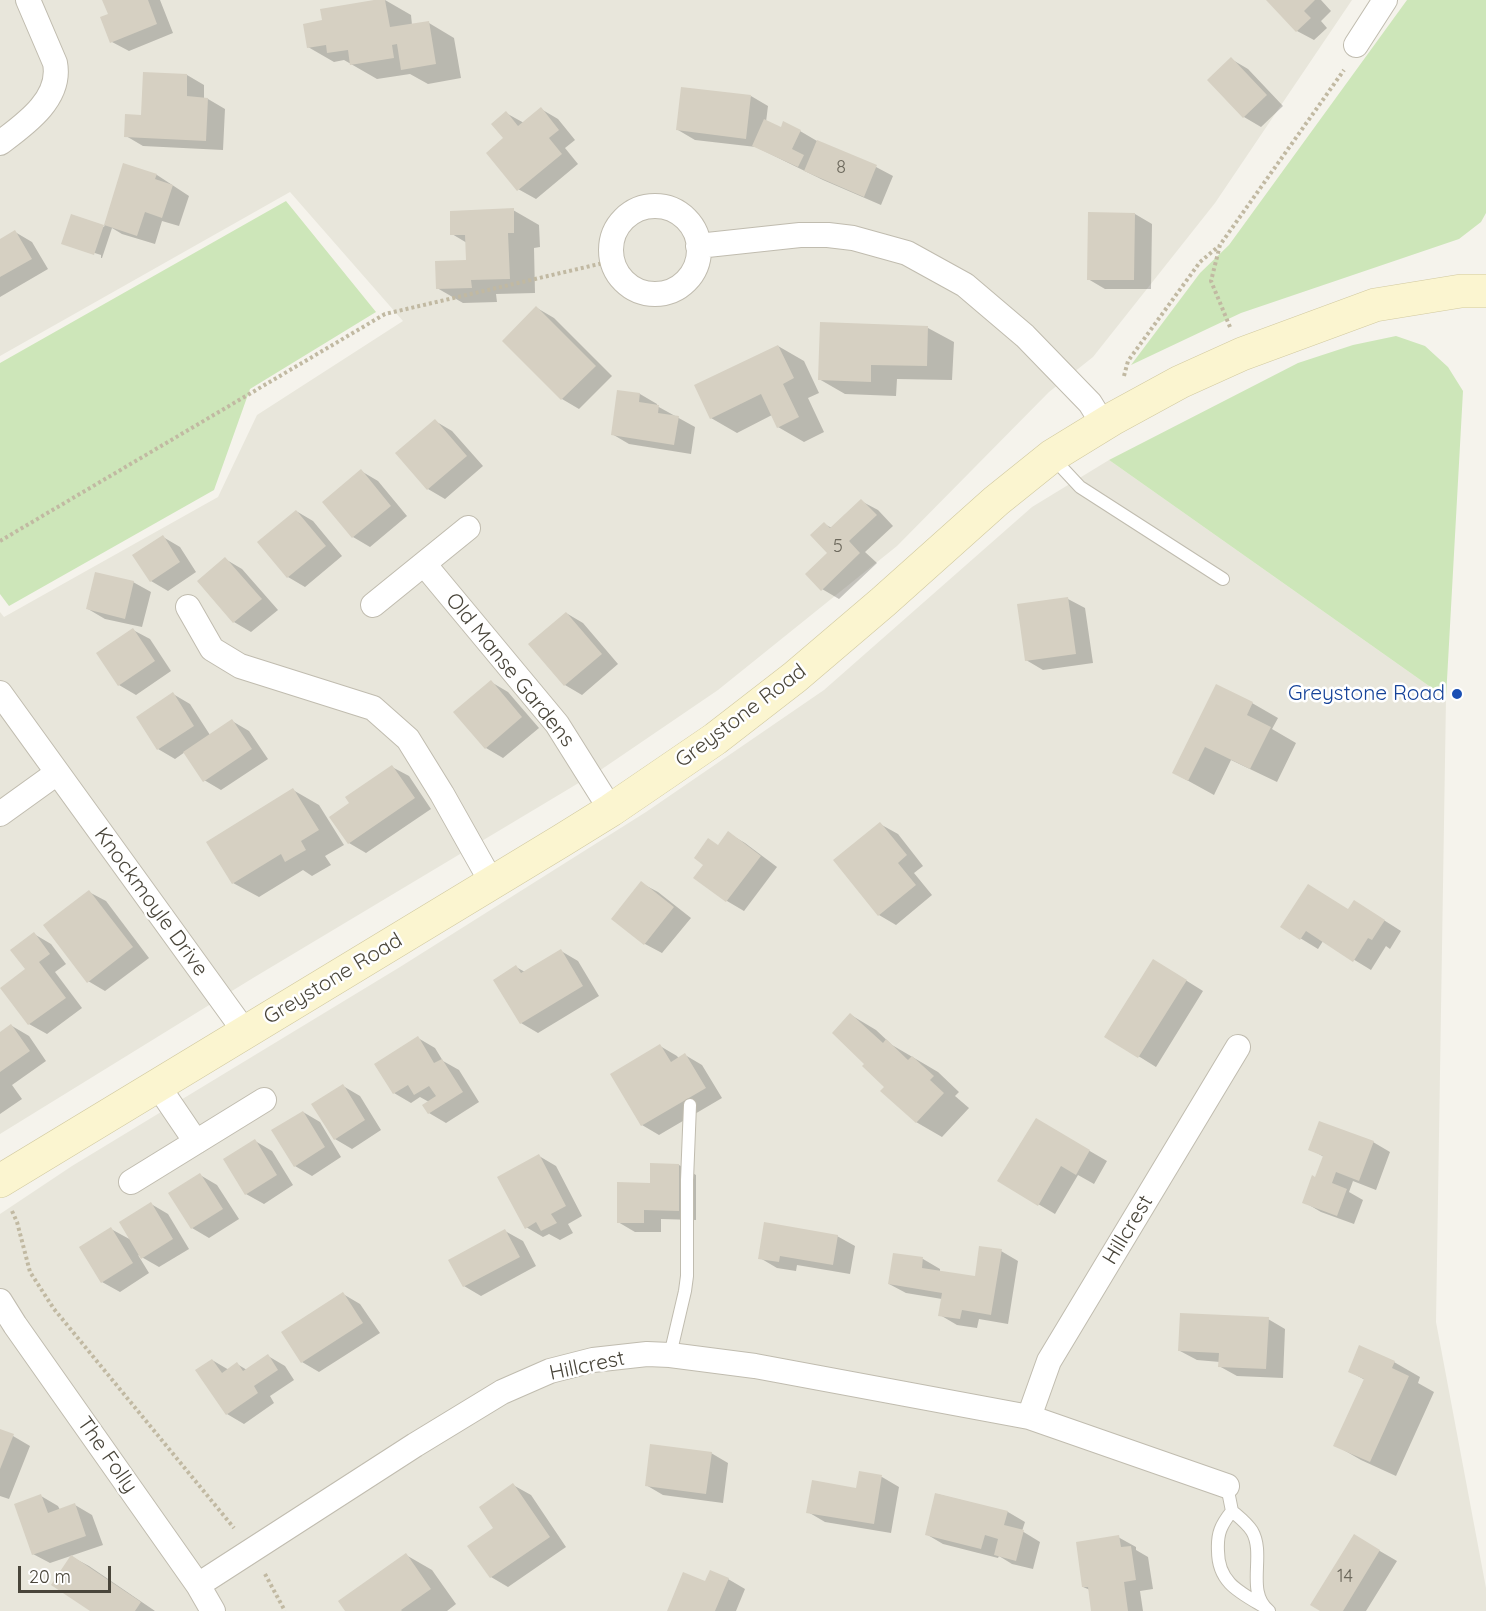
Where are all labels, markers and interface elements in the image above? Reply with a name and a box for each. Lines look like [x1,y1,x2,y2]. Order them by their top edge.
house number: 8 [836,157,846,179]
house number: 5 [833,536,843,558]
street label: Old Manse Gardens [440,588,580,752]
street label: Greystone Road [671,659,811,773]
place label: Greystone Road [1288,681,1445,707]
marker: Greystone Road [1450,687,1464,701]
street label: Knockmoyle Drive [89,823,213,981]
street label: Greystone Road [259,928,407,1030]
street label: Hillcrest [1098,1191,1158,1269]
street label: Hillcrest [547,1346,627,1386]
street label: The Folly [72,1412,142,1498]
scale bar [21,1554,114,1592]
text: 20 m [29,1565,71,1588]
house number: 14 [1337,1566,1353,1588]

